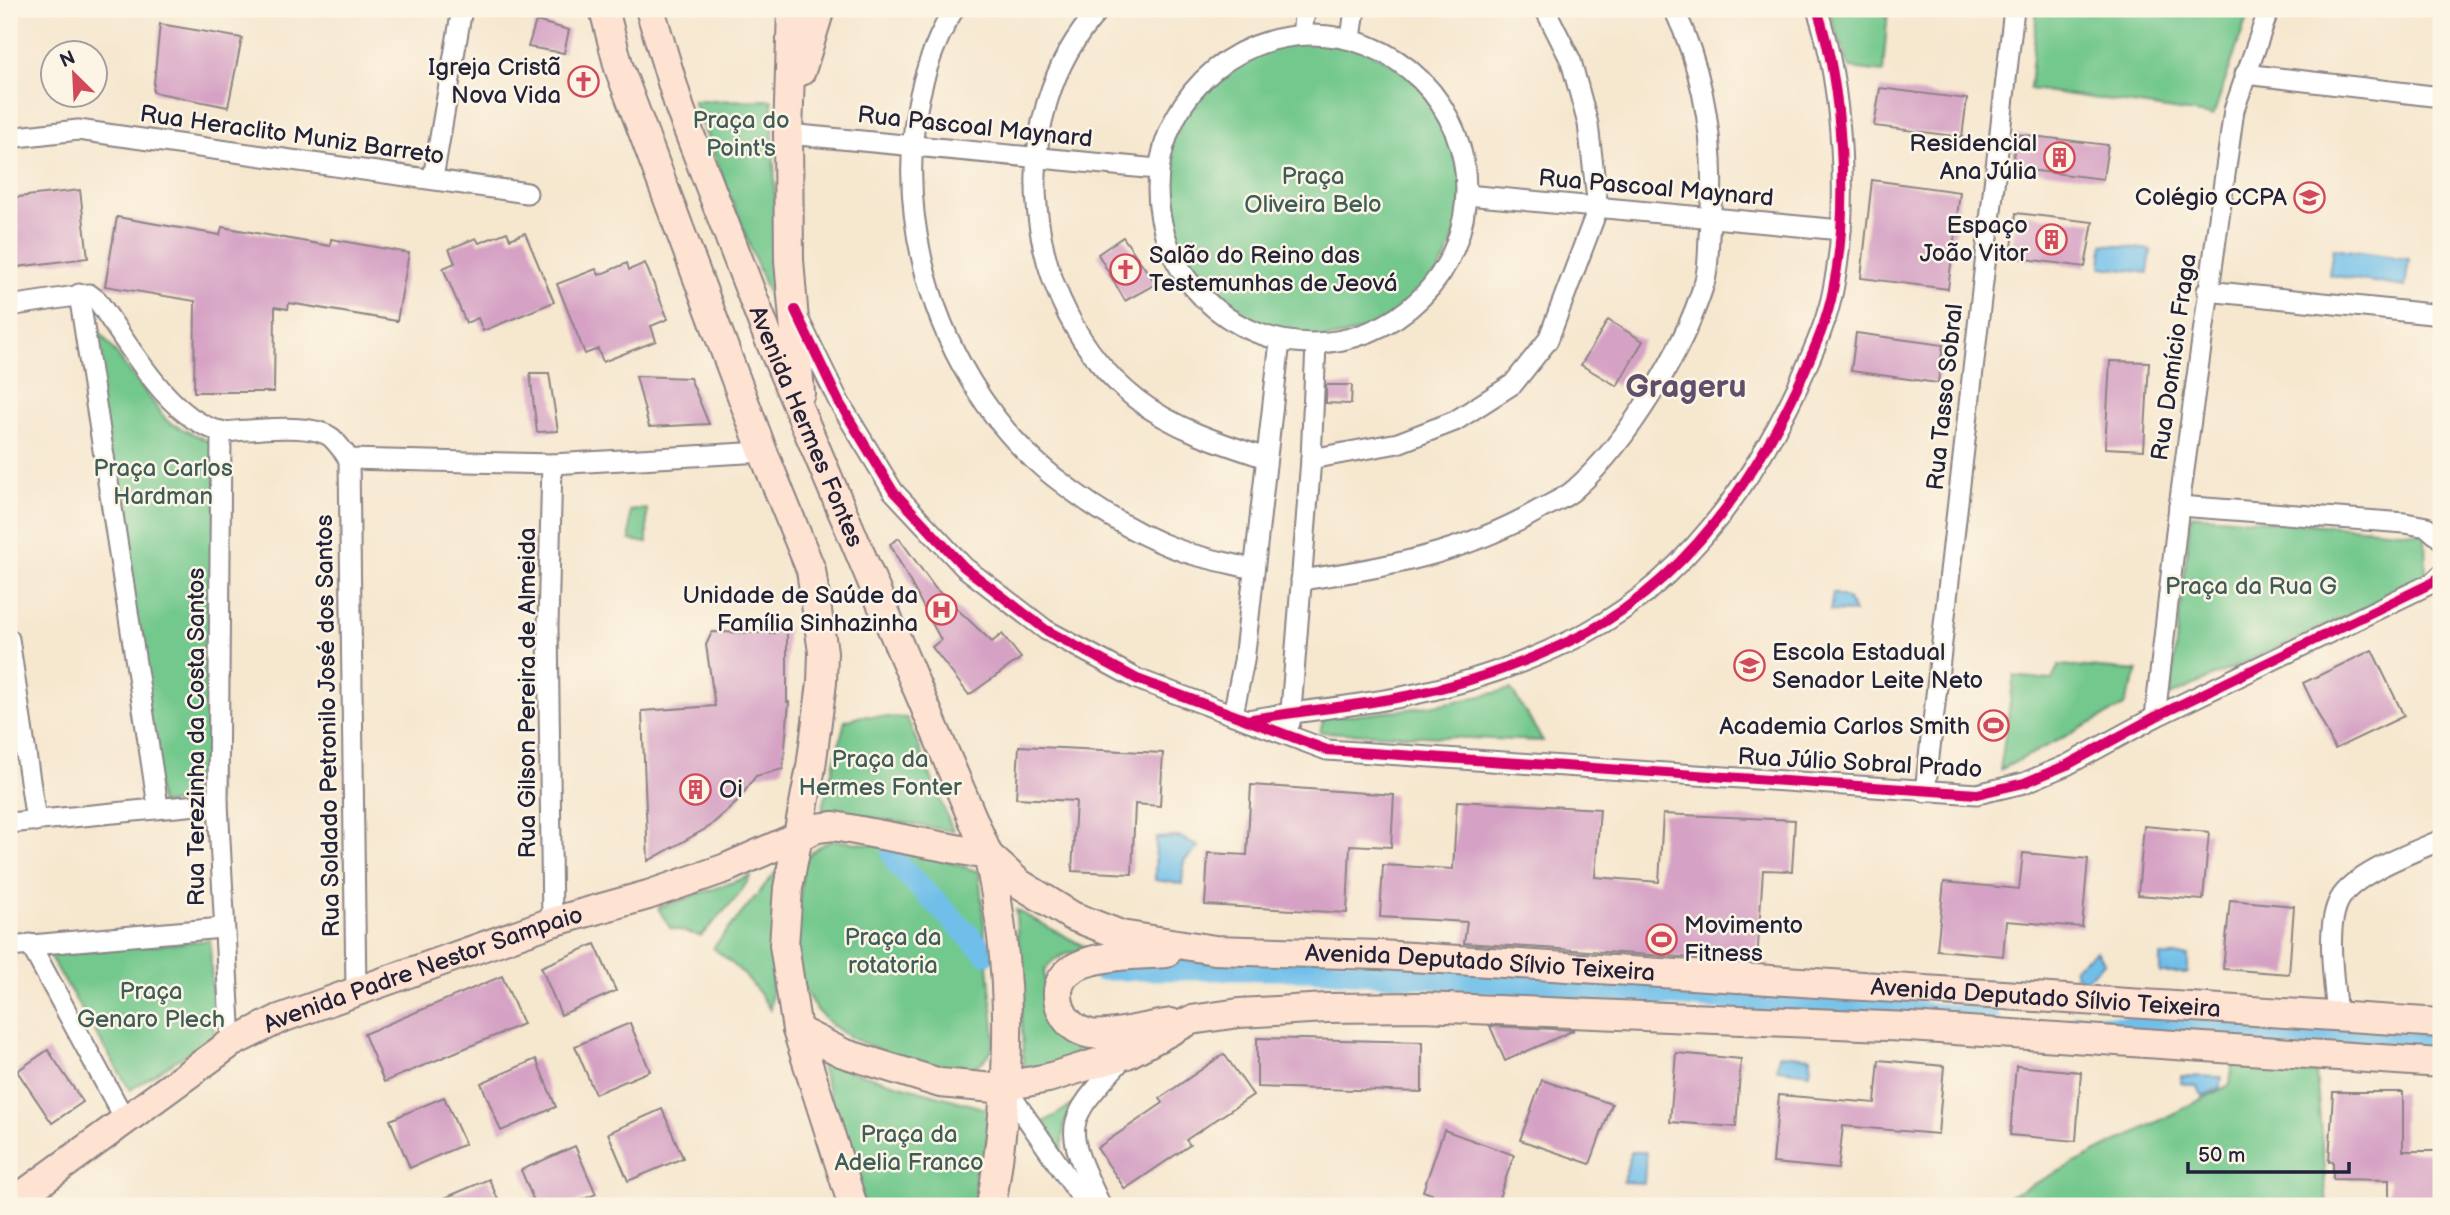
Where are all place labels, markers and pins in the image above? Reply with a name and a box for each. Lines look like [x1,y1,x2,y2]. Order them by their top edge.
place label: Igreja Cristã Nova Vida [428,53,561,110]
church icon: Igreja Cristã Nova Vida [567,64,601,98]
place label: Residencial Ana Júlia [1909,129,2037,186]
building icon: Residencial Ana Júlia [2043,140,2077,174]
school or university icon: Colégio CCPA [2293,180,2327,214]
place label: Colégio CCPA [2135,183,2287,212]
place label: Espaço João Vitor [1920,211,2028,268]
building icon: Espaço João Vitor [2034,222,2068,256]
place label: Salão do Reino das Testemunhas de Jeová [1149,241,1398,298]
church icon: Salão do Reino das Testemunhas de Jeová [1109,252,1143,286]
place label: Unidade de Saúde da Família Sinhazinha [682,581,918,638]
hospital icon: Unidade de Saúde da Família Sinhazinha [924,592,958,626]
place label: Escola Estadual Senador Leite Neto [1772,638,1983,695]
school or university icon: Escola Estadual Senador Leite Neto [1732,649,1766,683]
sports icon: Academia Carlos Smith [1976,709,2010,743]
place label: Academia Carlos Smith [1719,712,1970,741]
building icon: Oi [679,772,713,806]
place label: Oi [719,775,743,804]
place label: Movimento Fitness [1684,911,1803,968]
sports icon: Movimento Fitness [1644,922,1678,956]

